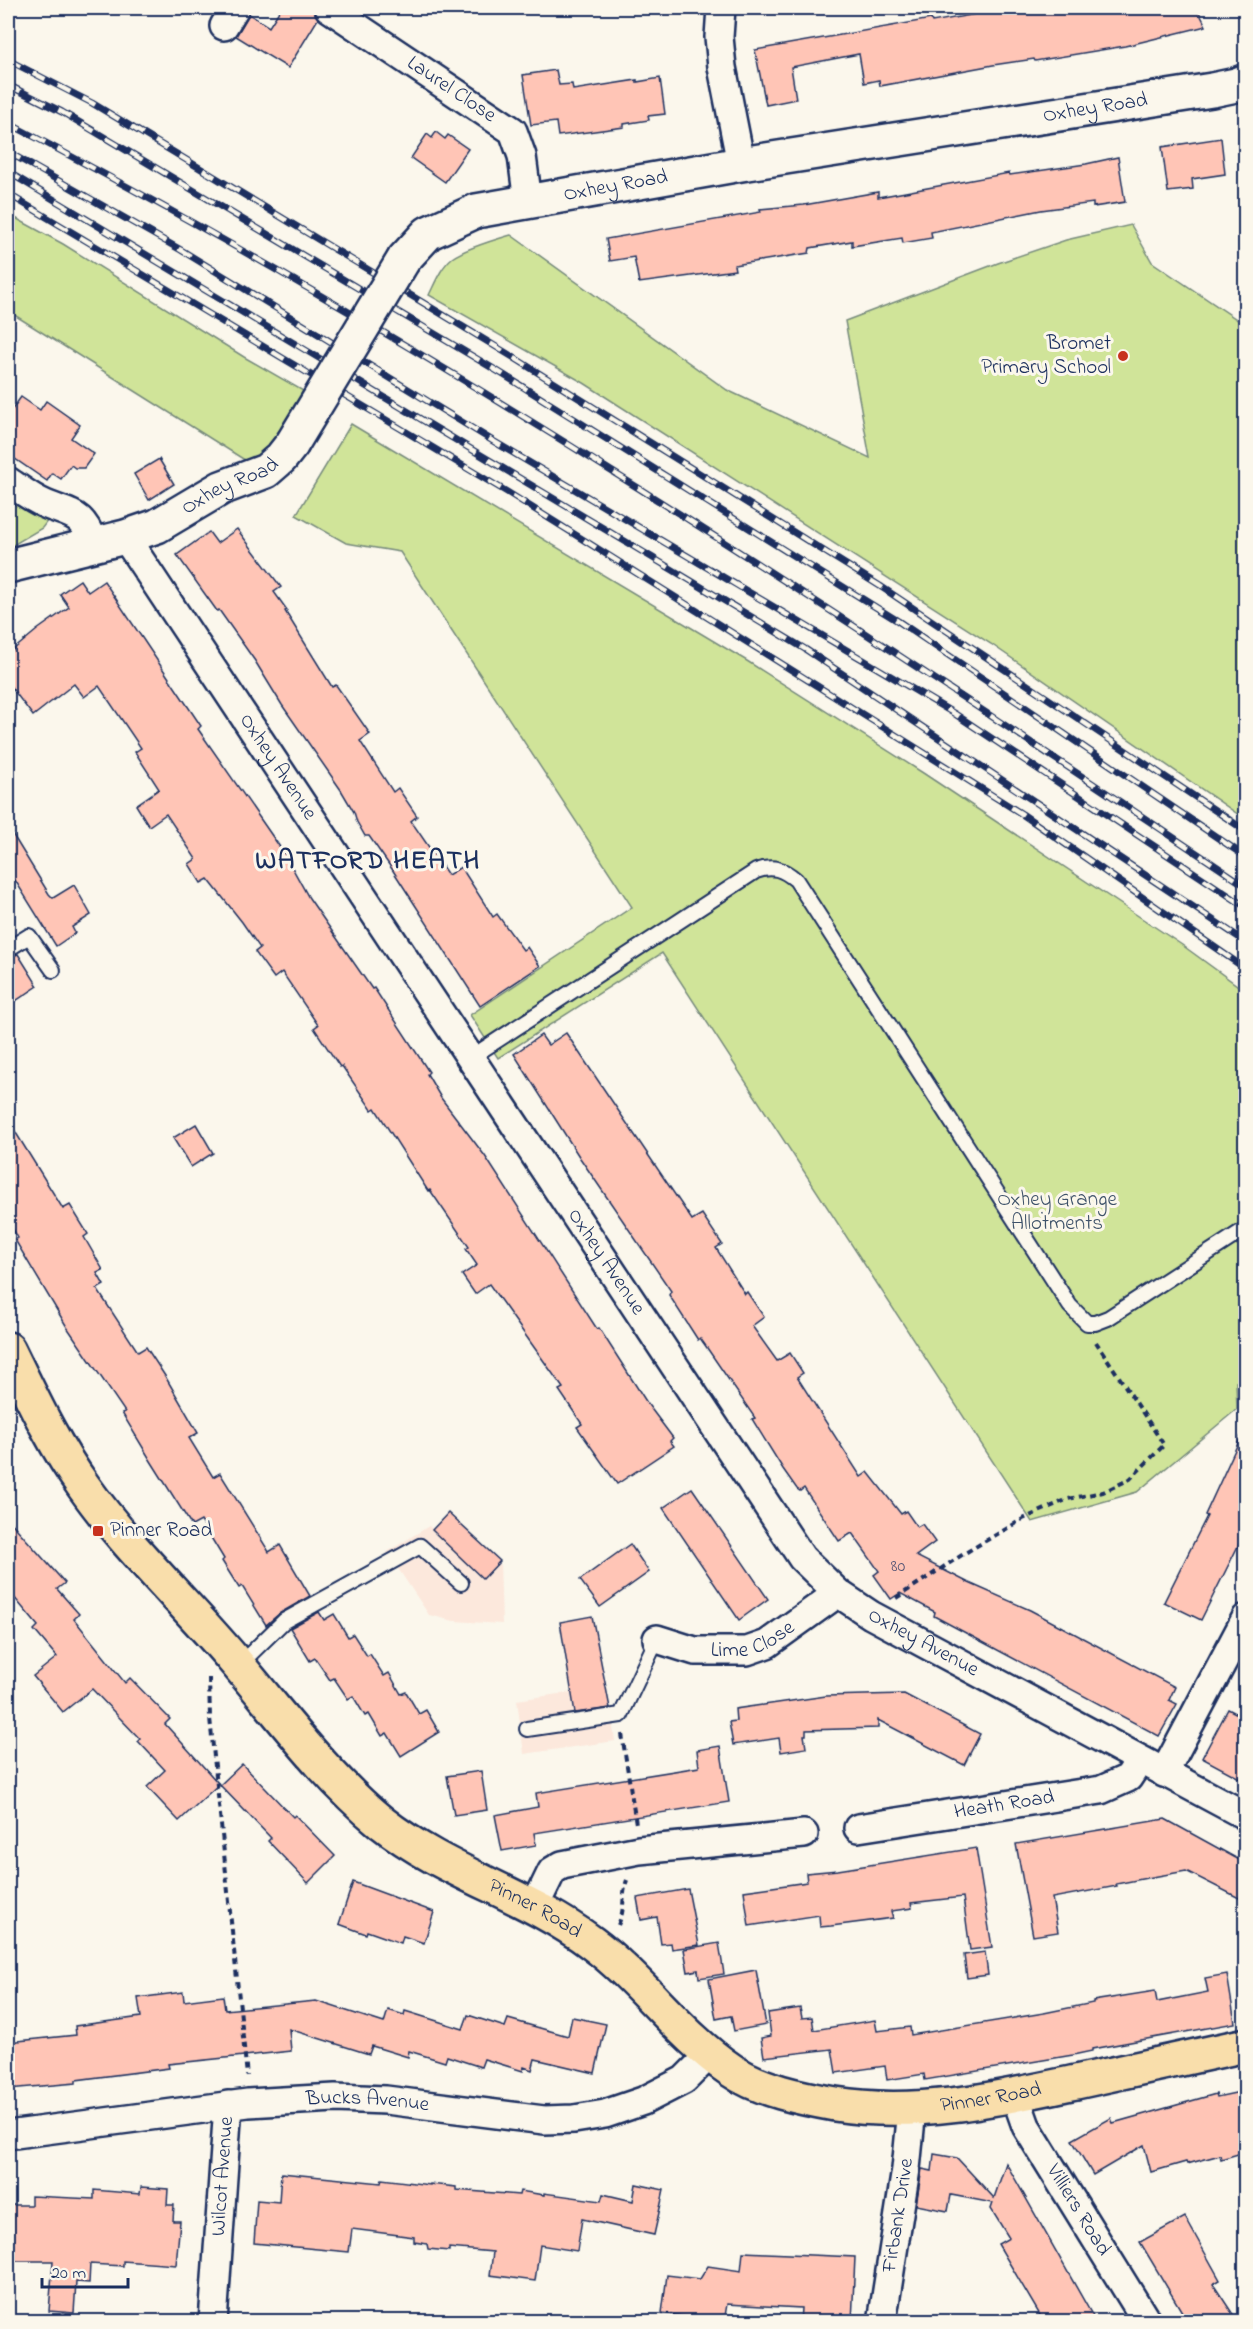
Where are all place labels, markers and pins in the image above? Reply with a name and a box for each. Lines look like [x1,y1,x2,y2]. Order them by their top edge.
place label: Bromet Primary School [981,329,1111,385]
marker: Bromet Primary School [1116,349,1130,363]
place label: Pinner Road [110,1516,212,1546]
marker: Pinner Road [91,1524,105,1538]

